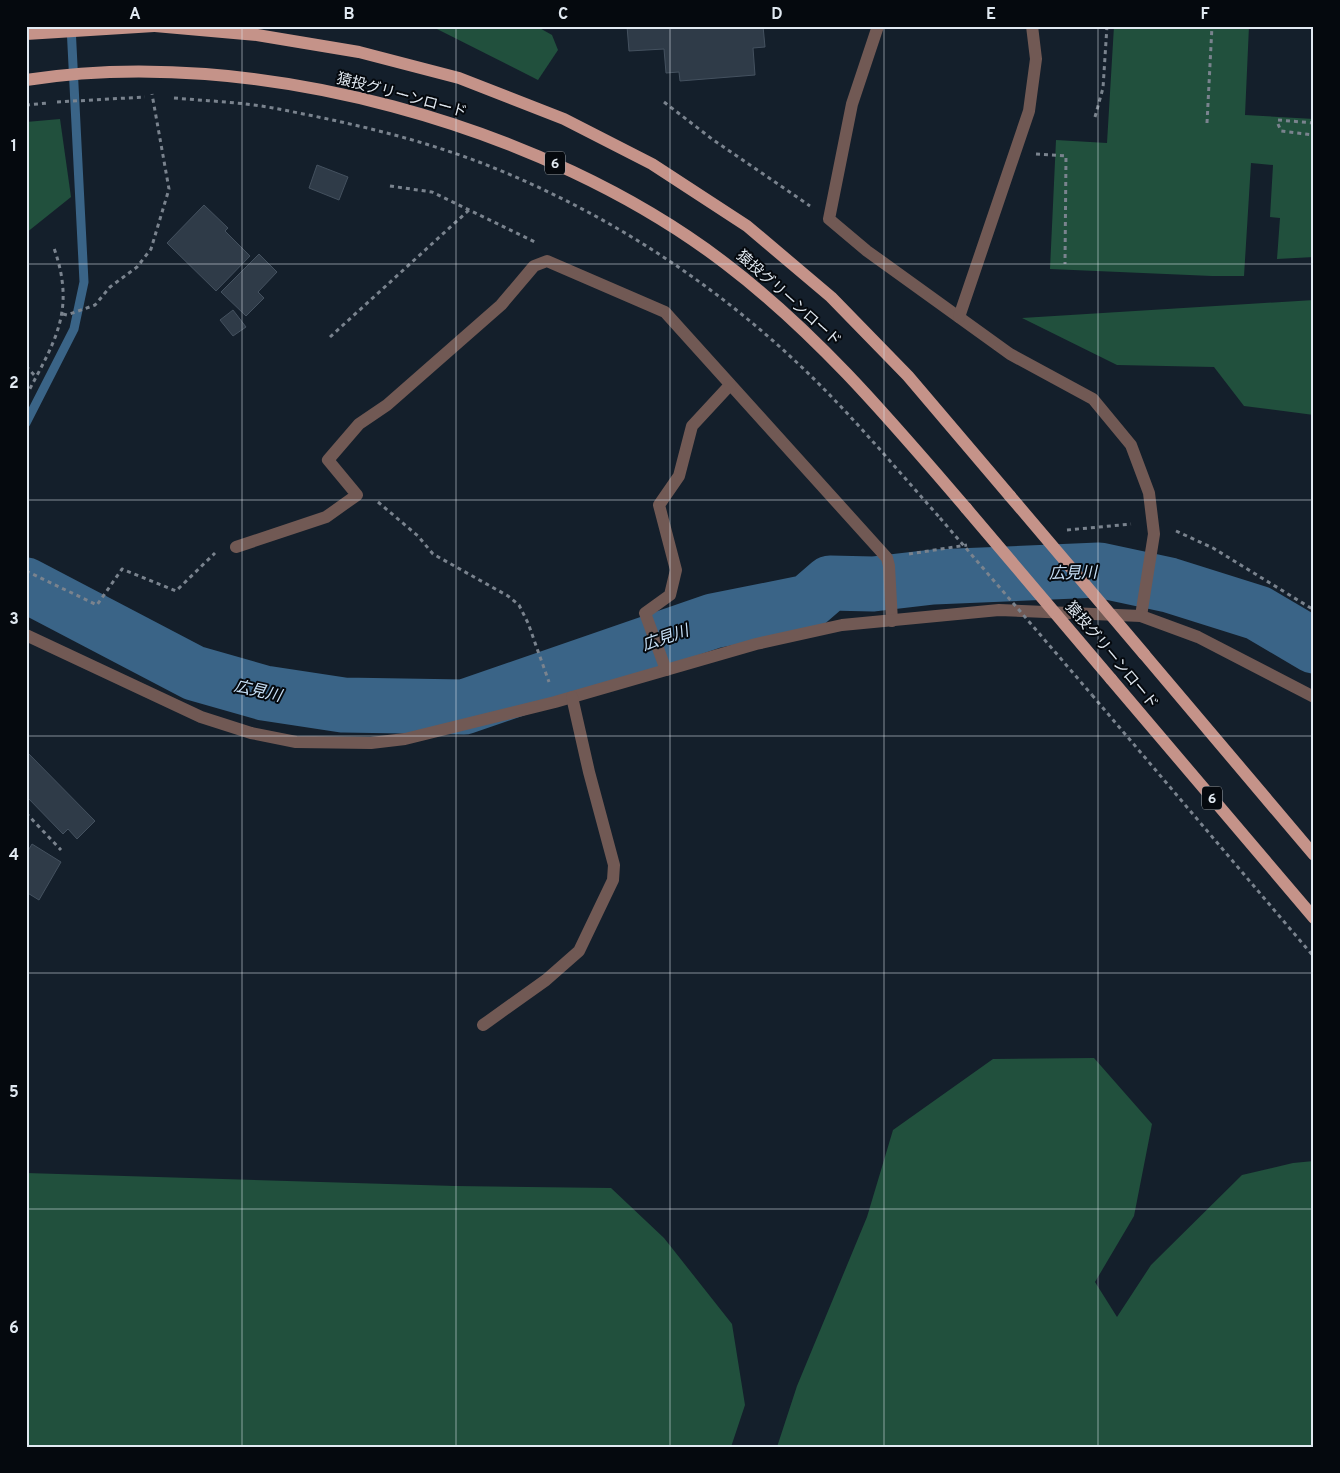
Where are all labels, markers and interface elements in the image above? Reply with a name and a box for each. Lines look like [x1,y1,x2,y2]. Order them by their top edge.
text: A [129,5,141,25]
text: B [343,5,355,25]
text: C [558,5,568,25]
text: D [771,5,783,25]
text: E [986,5,996,25]
text: F [1200,5,1210,25]
street label: 猿投グリーンロード [334,70,469,123]
text: 1 [11,137,17,157]
road number: 6 [545,152,565,174]
street label: 猿投グリーンロード [732,247,844,351]
text: 2 [9,374,19,394]
water label: 広見川 [1049,564,1099,584]
street label: 猿投グリーンロード [1060,598,1161,713]
text: 3 [9,610,19,630]
water label: 広見川 [640,621,693,656]
water label: 広見川 [232,677,285,708]
road number: 6 [1202,786,1222,810]
text: 4 [9,846,19,866]
text: 5 [9,1083,19,1103]
text: 6 [9,1319,19,1339]

